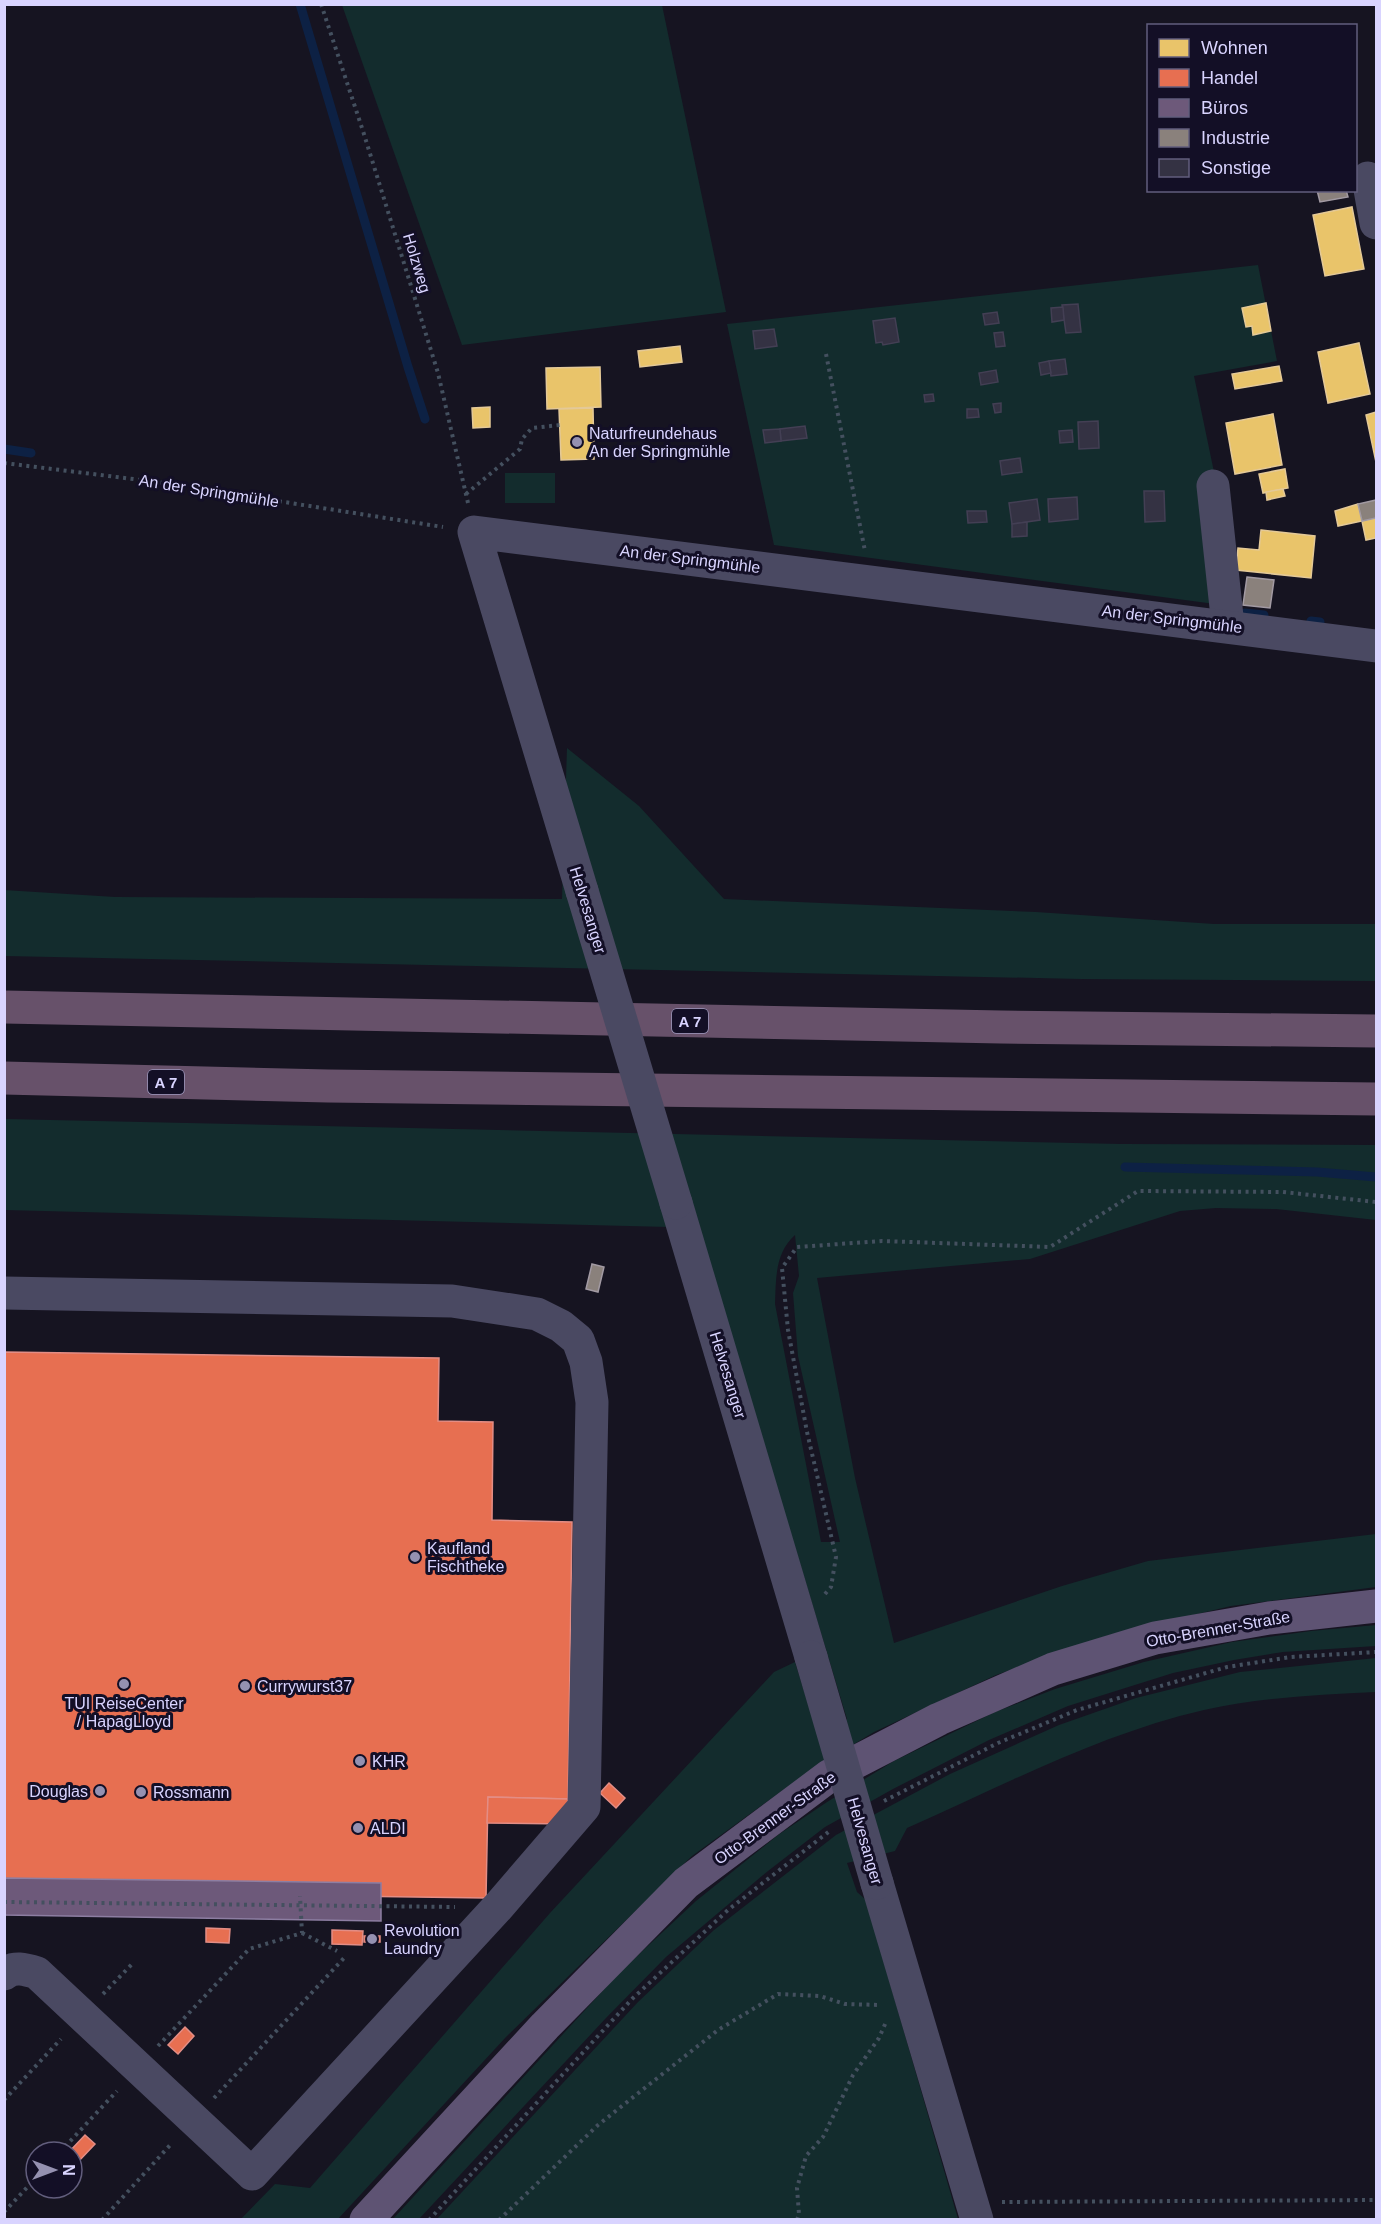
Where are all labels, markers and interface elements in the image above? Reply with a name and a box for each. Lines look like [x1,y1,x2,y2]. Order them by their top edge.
legend [1147,24,1357,192]
text: Wohnen [1201,38,1268,58]
text: Handel [1201,68,1258,88]
text: Büros [1201,98,1248,118]
text: Industrie [1201,128,1270,148]
text: Sonstige [1201,158,1271,178]
street label: Holzweg [400,231,434,295]
place label: Naturfreundehaus An der Springmühle [589,425,731,460]
marker: Naturfreundehaus An der Springmühle [570,435,584,449]
street label: An der Springmühle [138,472,280,510]
street label: An der Springmühle [619,542,761,576]
street label: An der Springmühle [1101,602,1243,636]
street label: Helvesanger [567,865,609,956]
road number: A 7 [672,1009,708,1033]
road number: A 7 [148,1070,184,1094]
street label: Helvesanger [707,1330,749,1421]
place label: Kaufland Fischtheke [427,1540,504,1575]
marker: Kaufland Fischtheke [408,1550,422,1564]
street label: Otto-Brenner-Straße [1145,1608,1291,1650]
marker: TUI ReiseCenter / HapagLloyd [117,1677,131,1691]
place label: Currywurst37 [257,1678,352,1695]
marker: Currywurst37 [238,1679,252,1693]
place label: TUI ReiseCenter / HapagLloyd [64,1695,184,1730]
place label: KHR [372,1753,406,1770]
marker: KHR [353,1754,367,1768]
street label: Otto-Brenner-Straße [711,1768,839,1868]
place label: Douglas [29,1783,88,1800]
marker: Douglas [93,1784,107,1798]
place label: Rossmann [153,1784,229,1801]
marker: Rossmann [134,1785,148,1799]
street label: Helvesanger [844,1795,886,1887]
place label: ALDI [370,1820,406,1837]
marker: ALDI [351,1821,365,1835]
place label: Revolution Laundry [384,1922,460,1957]
marker: Revolution Laundry [365,1932,379,1946]
north arrow [24,2140,84,2200]
text: N [60,2164,77,2176]

